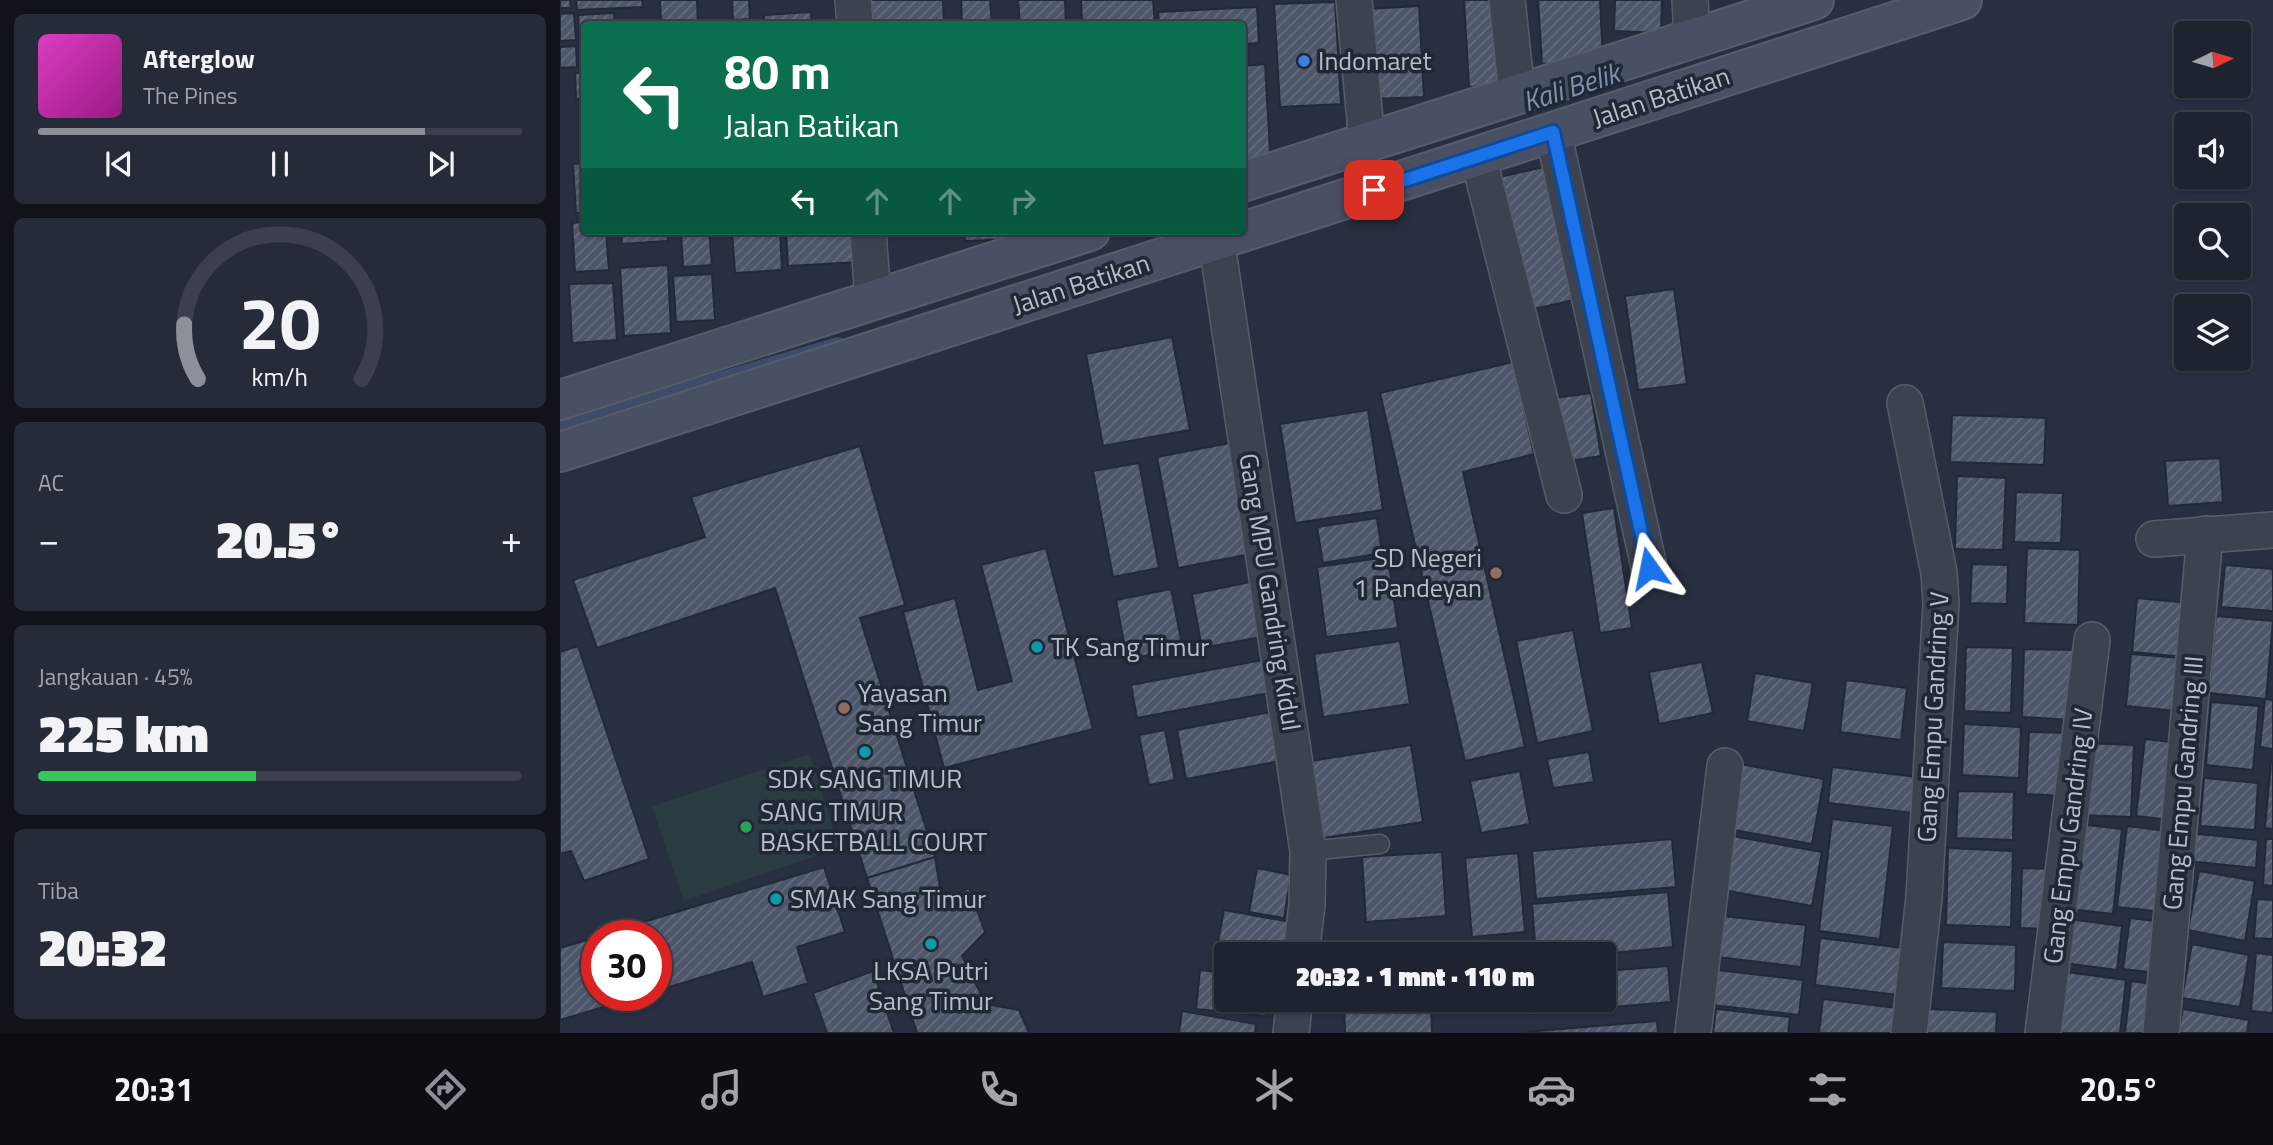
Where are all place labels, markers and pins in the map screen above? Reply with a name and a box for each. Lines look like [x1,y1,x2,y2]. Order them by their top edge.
place label: Indomaret [1318,41,1432,80]
marker: Indomaret [1296,53,1312,69]
pin [1344,160,1404,220]
place label: SD Negeri 1 Pandeyan [1353,538,1482,607]
marker: SD Negeri 1 Pandeyan [1488,565,1504,581]
place label: TK Sang Timur [1051,627,1209,666]
marker: TK Sang Timur [1029,639,1045,655]
place label: Yayasan Sang Timur [858,673,982,742]
marker: Yayasan Sang Timur [836,700,852,716]
marker: SDK SANG TIMUR [857,744,873,760]
place label: SDK SANG TIMUR [768,759,962,798]
place label: SANG TIMUR BASKETBALL COURT [760,792,987,861]
marker: SANG TIMUR BASKETBALL COURT [738,819,754,835]
place label: SMAK Sang Timur [790,879,986,918]
marker: SMAK Sang Timur [768,891,784,907]
marker: LKSA Putri Sang Timur [923,936,939,952]
place label: LKSA Putri Sang Timur [869,951,993,1020]

